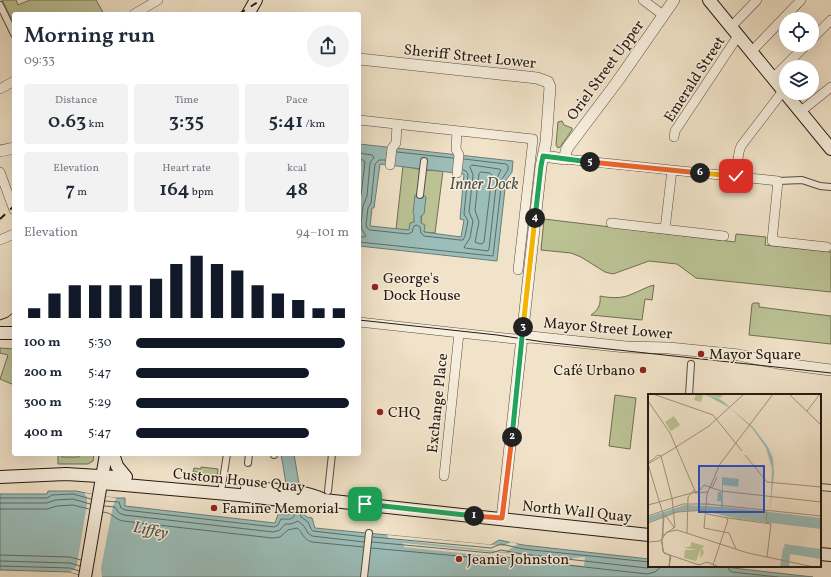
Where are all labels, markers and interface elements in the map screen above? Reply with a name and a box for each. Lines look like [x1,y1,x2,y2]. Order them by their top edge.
map controls [779,12,819,100]
button: locate [779,12,819,52]
street label: Oriel Street Upper [563,16,650,125]
text: Morning run [24,21,155,52]
button: share [307,25,349,67]
street label: Emerald Street [660,33,731,127]
street label: Sheriff Street Lower [403,40,537,75]
text: 09:33 [24,52,55,70]
button: layers [779,60,819,100]
text: Distance [55,93,97,108]
text: Time [174,93,199,108]
text: Pace [286,93,308,108]
text: 0.63 [48,108,86,136]
text: 3:35 [169,108,204,136]
text: 5:41 [268,108,303,136]
text: km [86,117,104,132]
text: /km [303,117,325,132]
pin: 5 [580,152,600,172]
text: 5 [587,154,593,169]
pin [719,159,753,193]
text: Elevation [53,161,99,176]
text: Heart rate [162,161,211,176]
text: kcal [287,161,307,176]
pin: 6 [690,163,710,183]
text: 6 [697,165,703,180]
icon: check [725,165,747,187]
water label: Inner Dock [449,174,519,196]
text: 7 [65,176,75,204]
text: 164 [159,176,189,204]
text: 48 [286,176,308,204]
text: m [75,185,87,200]
text: bpm [189,185,214,200]
pin: 4 [525,208,545,228]
text: 4 [532,210,538,225]
text: Elevation [24,224,78,242]
text: 94–101 m [296,224,349,242]
place label: George's Dock House [383,269,461,307]
marker: George's Dock House [370,282,380,292]
street label: Mayor Street Lower [542,313,673,346]
pin: 3 [513,317,533,337]
text: 3 [520,319,526,334]
text: 100 m [24,334,61,352]
text: 5:30 [88,334,112,352]
place label: Mayor Square [709,345,801,366]
marker: Mayor Square [696,349,706,359]
street label: Exchange Place [423,352,454,454]
place label: Café Urbano [553,361,635,382]
text: 200 m [24,364,62,382]
text: 5:47 [88,364,111,382]
marker: Café Urbano [638,365,648,375]
text: 300 m [24,394,62,412]
text: 5:29 [88,394,111,412]
inset map [648,394,821,567]
place label: CHQ [388,403,421,424]
marker: CHQ [375,407,385,417]
text: 400 m [24,424,63,442]
text: 5:47 [88,424,111,442]
pin: 2 [502,427,522,447]
text: 2 [509,429,515,444]
street label: Custom House Quay [172,464,306,499]
pin [348,487,382,521]
icon: arrive [354,493,376,515]
street label: North Wall Quay [521,496,633,529]
place label: Famine Memorial [222,499,339,520]
marker: Famine Memorial [209,503,219,513]
pin: 1 [464,506,484,526]
text: 1 [472,508,476,523]
water label: Liffey [131,517,170,545]
place label: Jeanie Johnston [467,550,569,571]
marker: Jeanie Johnston [454,554,464,564]

